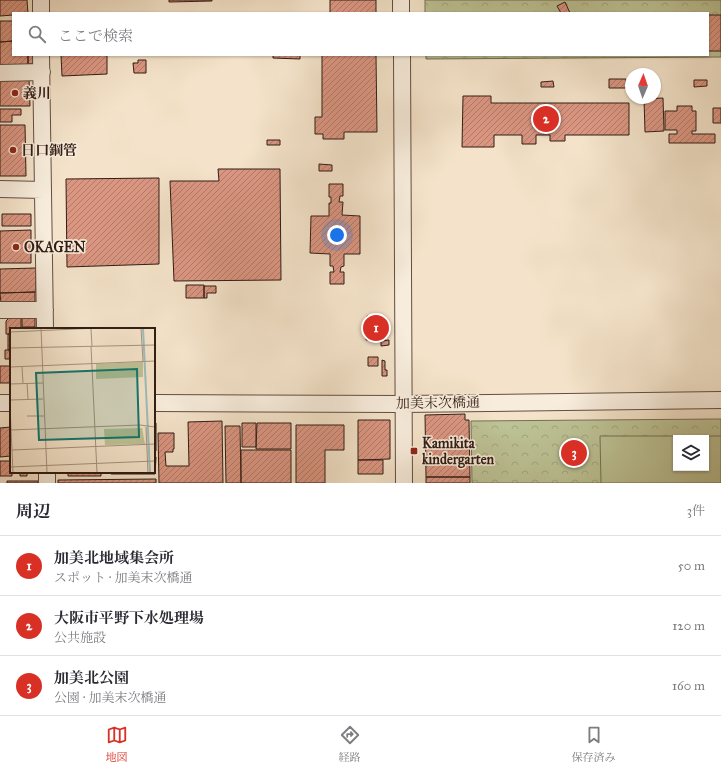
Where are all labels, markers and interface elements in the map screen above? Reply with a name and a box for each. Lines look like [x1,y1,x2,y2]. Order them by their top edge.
search box [12,12,709,56]
icon: search [26,23,48,45]
text: ここで検索 [58,27,133,45]
north arrow [625,68,661,104]
place label: 義川 [23,85,51,102]
marker: 義川 [10,88,20,98]
pin: 2 [533,104,559,134]
place label: 日口鋼管 [21,142,77,159]
marker: 日口鋼管 [8,145,18,155]
your location [327,225,347,245]
place label: OKAGEN [24,239,86,256]
marker: OKAGEN [11,242,21,252]
pin: 1 [363,313,389,343]
inset map [10,328,155,473]
street label: 加美末次橋通 [396,394,480,412]
place label: Kamikita kindergarten [422,435,495,469]
map controls [673,435,709,471]
button: layers [673,435,709,471]
pin: 3 [561,438,587,468]
marker: Kamikita kindergarten [409,446,419,456]
text: 周辺 [16,501,50,522]
text: 3件 [687,503,705,519]
text: 加美北地域集会所 [54,549,174,567]
text: 1 [26,558,32,574]
text: 50 m [678,558,705,574]
text: スポット · 加美末次橋通 [54,570,192,586]
text: 大阪市平野下水処理場 [54,609,204,627]
text: 2 [26,618,32,634]
text: 120 m [672,618,705,634]
text: 公共施設 [54,630,106,646]
text: 加美北公園 [54,669,129,687]
text: 3 [26,678,32,694]
text: 160 m [672,678,705,694]
text: 公園 · 加美末次橋通 [54,690,166,706]
tab: 地図 [106,724,128,764]
tab: 経路 [339,724,361,764]
tab: 保存済み [572,724,616,764]

